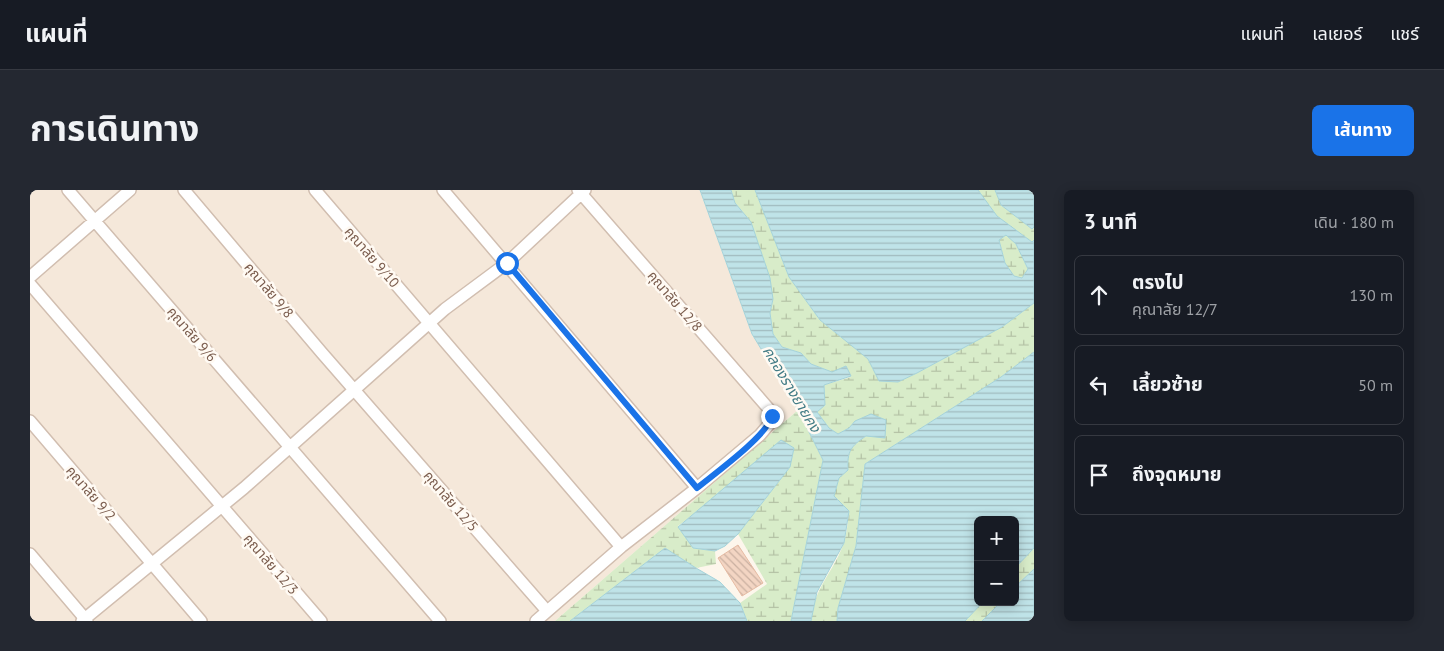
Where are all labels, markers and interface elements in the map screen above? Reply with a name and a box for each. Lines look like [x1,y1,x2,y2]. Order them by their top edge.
text: แผนที่ [25,18,88,49]
text: แผนที่ [1240,22,1284,45]
text: เลเยอร์ [1312,22,1362,45]
text: แชร์ [1390,22,1419,45]
text: การเดินทาง [30,105,199,151]
button: เส้นทาง [1312,105,1414,156]
text: 3 นาที [1084,208,1137,235]
text: เดิน · 180 m [1314,212,1394,232]
street label: คุณาลัย 9/10 [341,223,404,291]
route start [496,252,519,275]
street label: คุณาลัย 9/8 [240,258,298,322]
street label: คุณาลัย 12/8 [644,267,706,335]
text: ตรงไป [1132,270,1184,294]
icon: ahead [1085,281,1113,309]
text: 130 m [1350,285,1393,305]
text: คุณาลัย 12/7 [1132,299,1218,319]
street label: คุณาลัย 9/6 [163,303,221,365]
water label: คลองรางยายคง [759,342,826,436]
icon: left [1085,371,1113,399]
text: เลี้ยวซ้าย [1132,372,1203,396]
text: 50 m [1358,375,1393,395]
route end [761,405,784,428]
icon: arrive [1085,461,1113,489]
street label: คุณาลัย 9/2 [62,462,120,524]
text: ถึงจุดหมาย [1132,462,1222,486]
street label: คุณาลัย 12/5 [420,467,482,535]
map controls [974,516,1019,606]
button: + [974,516,1019,561]
street label: คุณาลัย 12/3 [240,530,302,598]
button: − [974,561,1019,606]

